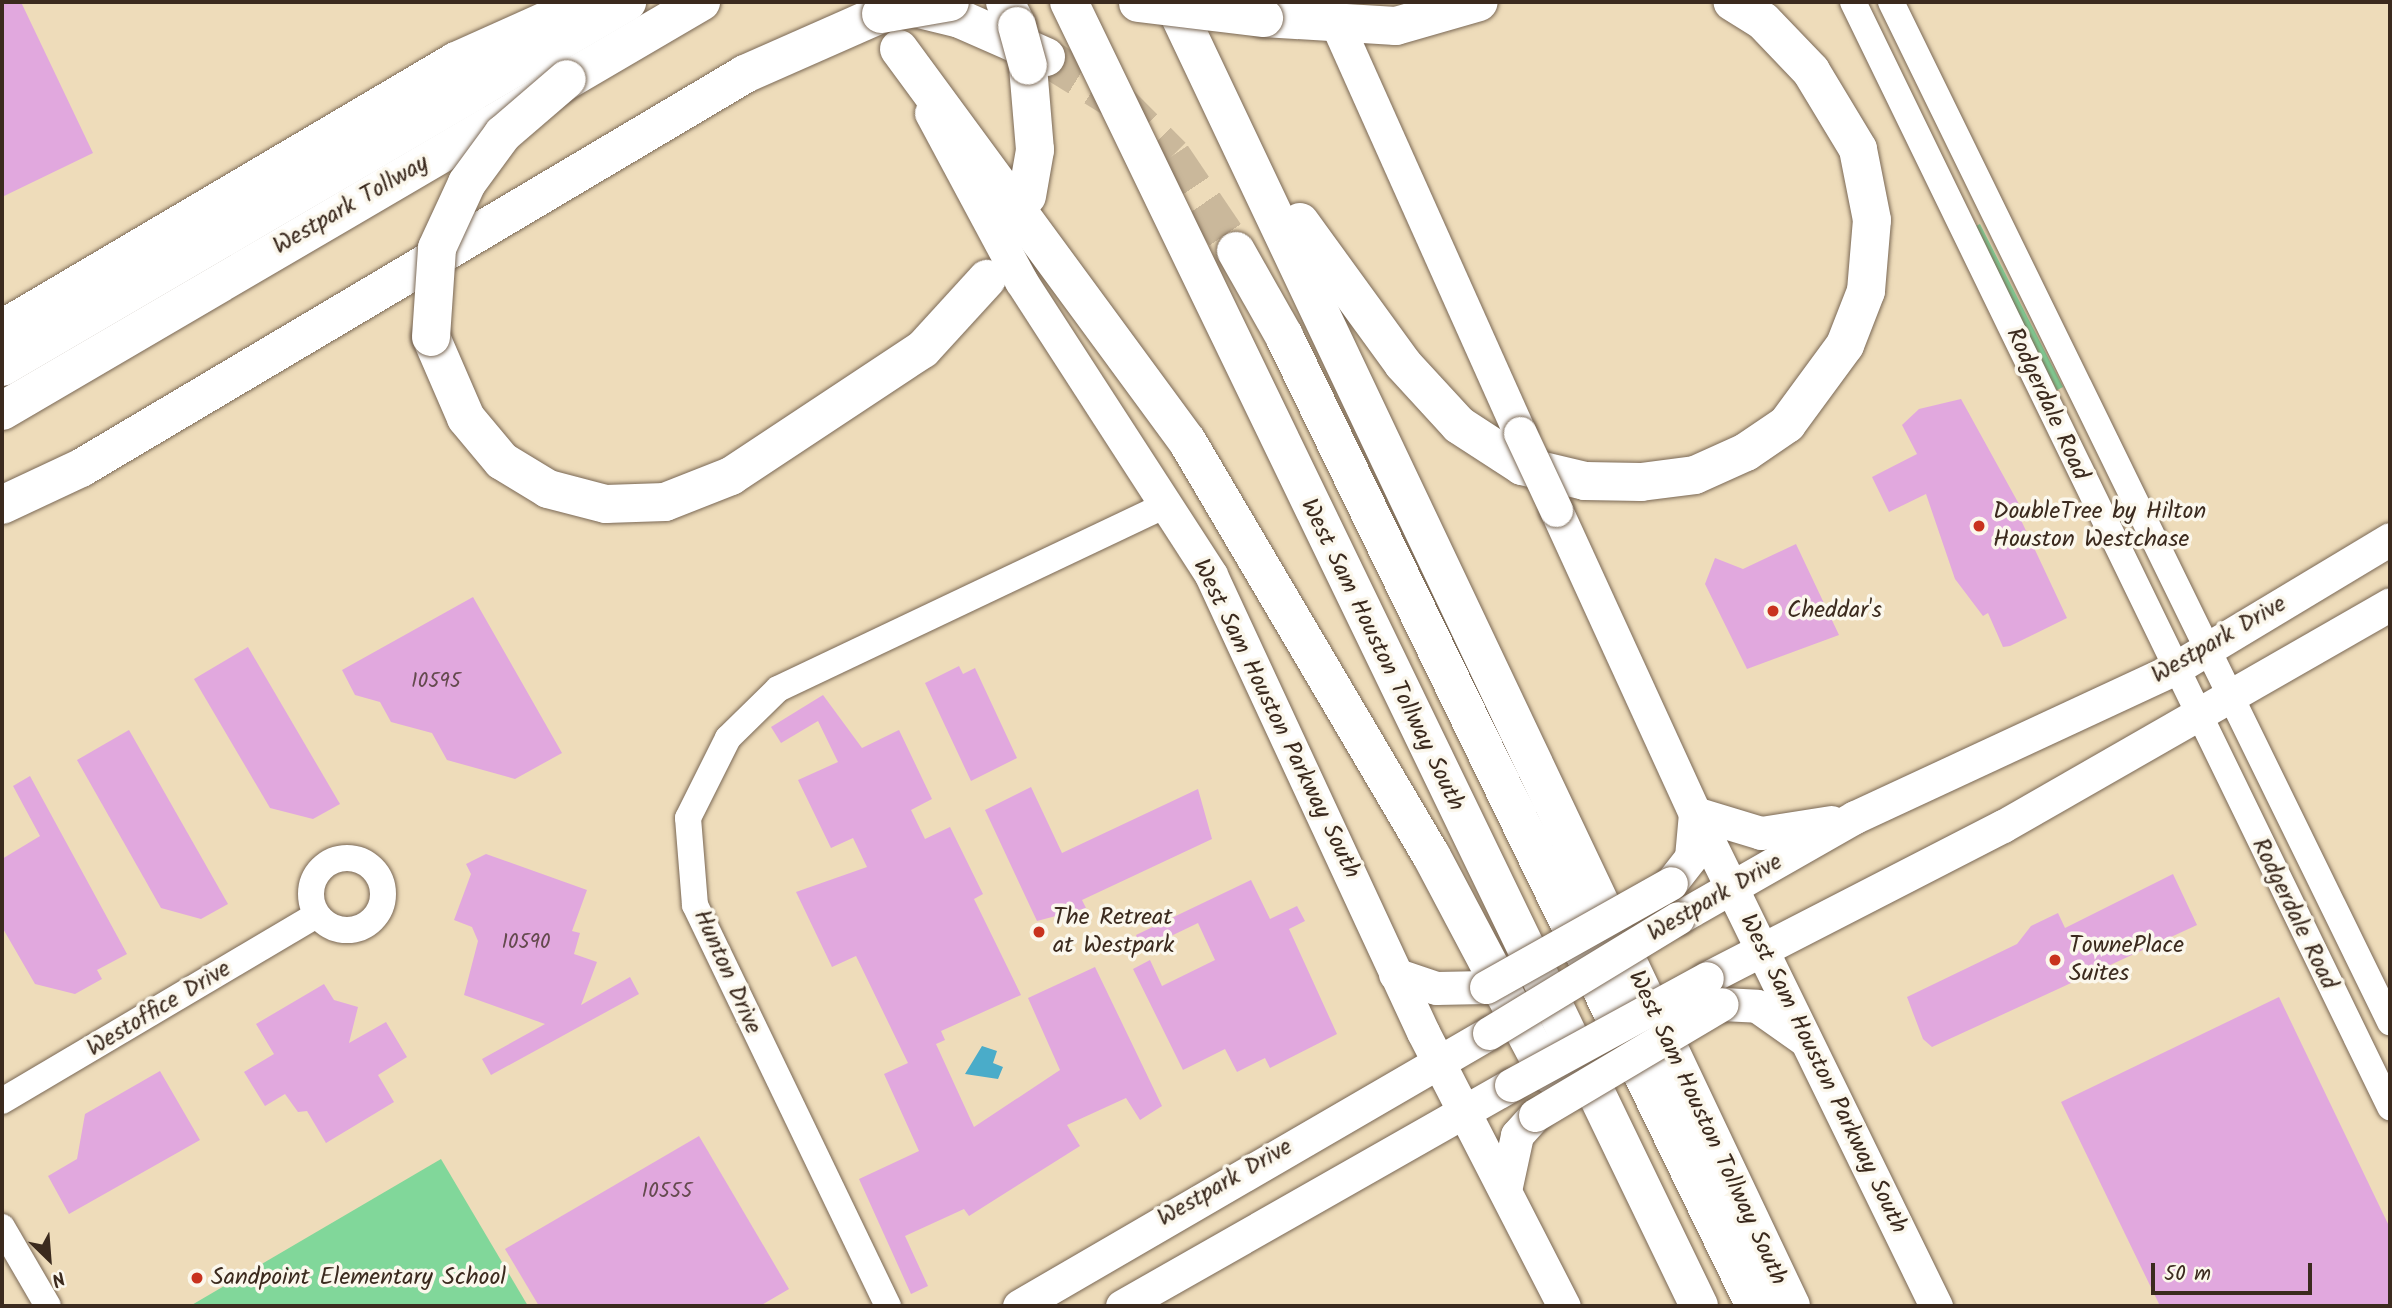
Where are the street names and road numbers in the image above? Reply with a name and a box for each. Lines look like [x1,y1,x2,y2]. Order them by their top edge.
street label: Westpark Tollway [268,149,434,261]
street label: Rodgerdale Road [1999,323,2095,485]
street label: West Sam Houston Tollway South [1294,494,1470,816]
street label: West Sam Houston Parkway South [1186,555,1366,883]
street label: Westpark Drive [2147,590,2291,690]
street label: Rodgerdale Road [2245,834,2343,994]
street label: Westpark Drive [1643,848,1787,948]
street label: Hunton Drive [687,905,767,1039]
street label: West Sam Houston Parkway South [1733,910,1913,1238]
street label: Westoffice Drive [82,955,236,1063]
street label: West Sam Houston Tollway South [1621,966,1793,1290]
street label: Westpark Drive [1153,1133,1297,1233]

